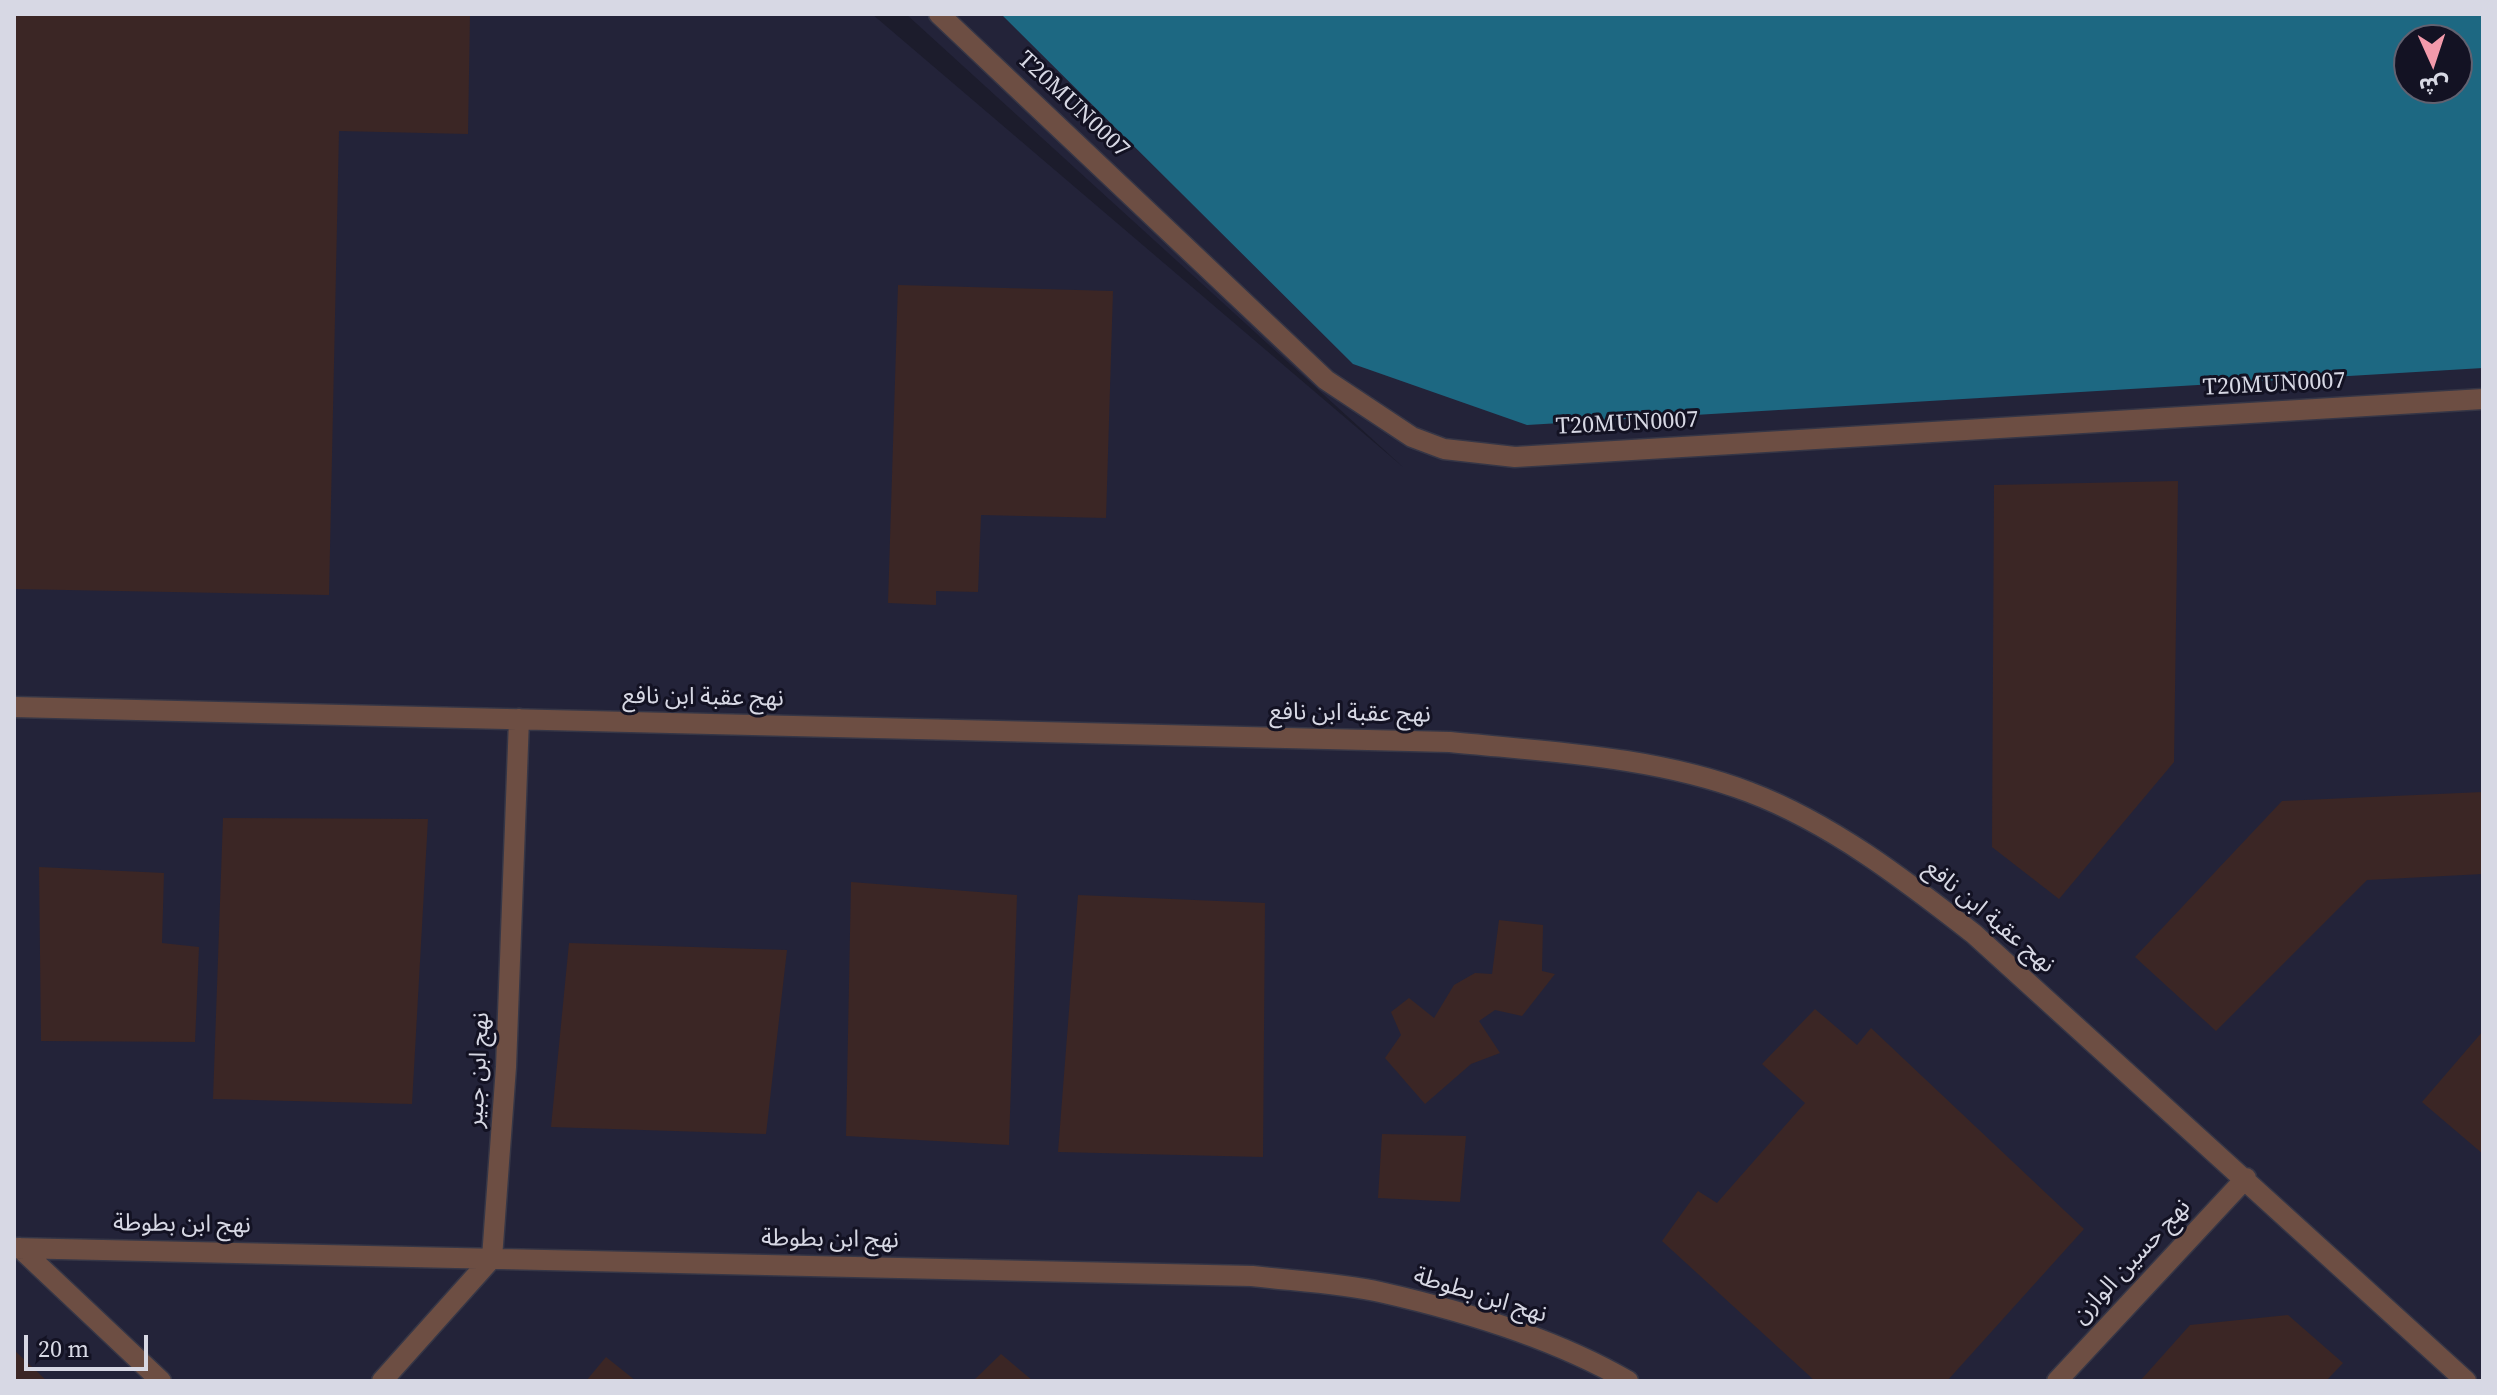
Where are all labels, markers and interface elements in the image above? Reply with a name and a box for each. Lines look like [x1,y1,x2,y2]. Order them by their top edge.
north arrow [2393,24,2473,104]
street label: T20MUN0007 [1011,46,1135,164]
text: ش [2418,70,2450,102]
street label: T20MUN0007 [2202,367,2346,403]
street label: T20MUN0007 [1555,406,1699,442]
street label: نهج عقبة ابن نافع [622,682,784,714]
street label: نهج عقبة ابن نافع [1269,698,1431,730]
street label: نهج عقبة ابن نافع [1918,854,2060,980]
street label: نهج ابن جبير [462,1011,496,1129]
street label: نهج حسين الوازن [2067,1193,2197,1331]
street label: نهج ابن بطوطة [113,1209,251,1241]
street label: نهج ابن بطوطة [761,1224,899,1256]
street label: نهج ابن بطوطة [1410,1262,1550,1330]
scale bar [28,1319,152,1369]
text: 20 m [38,1332,89,1365]

